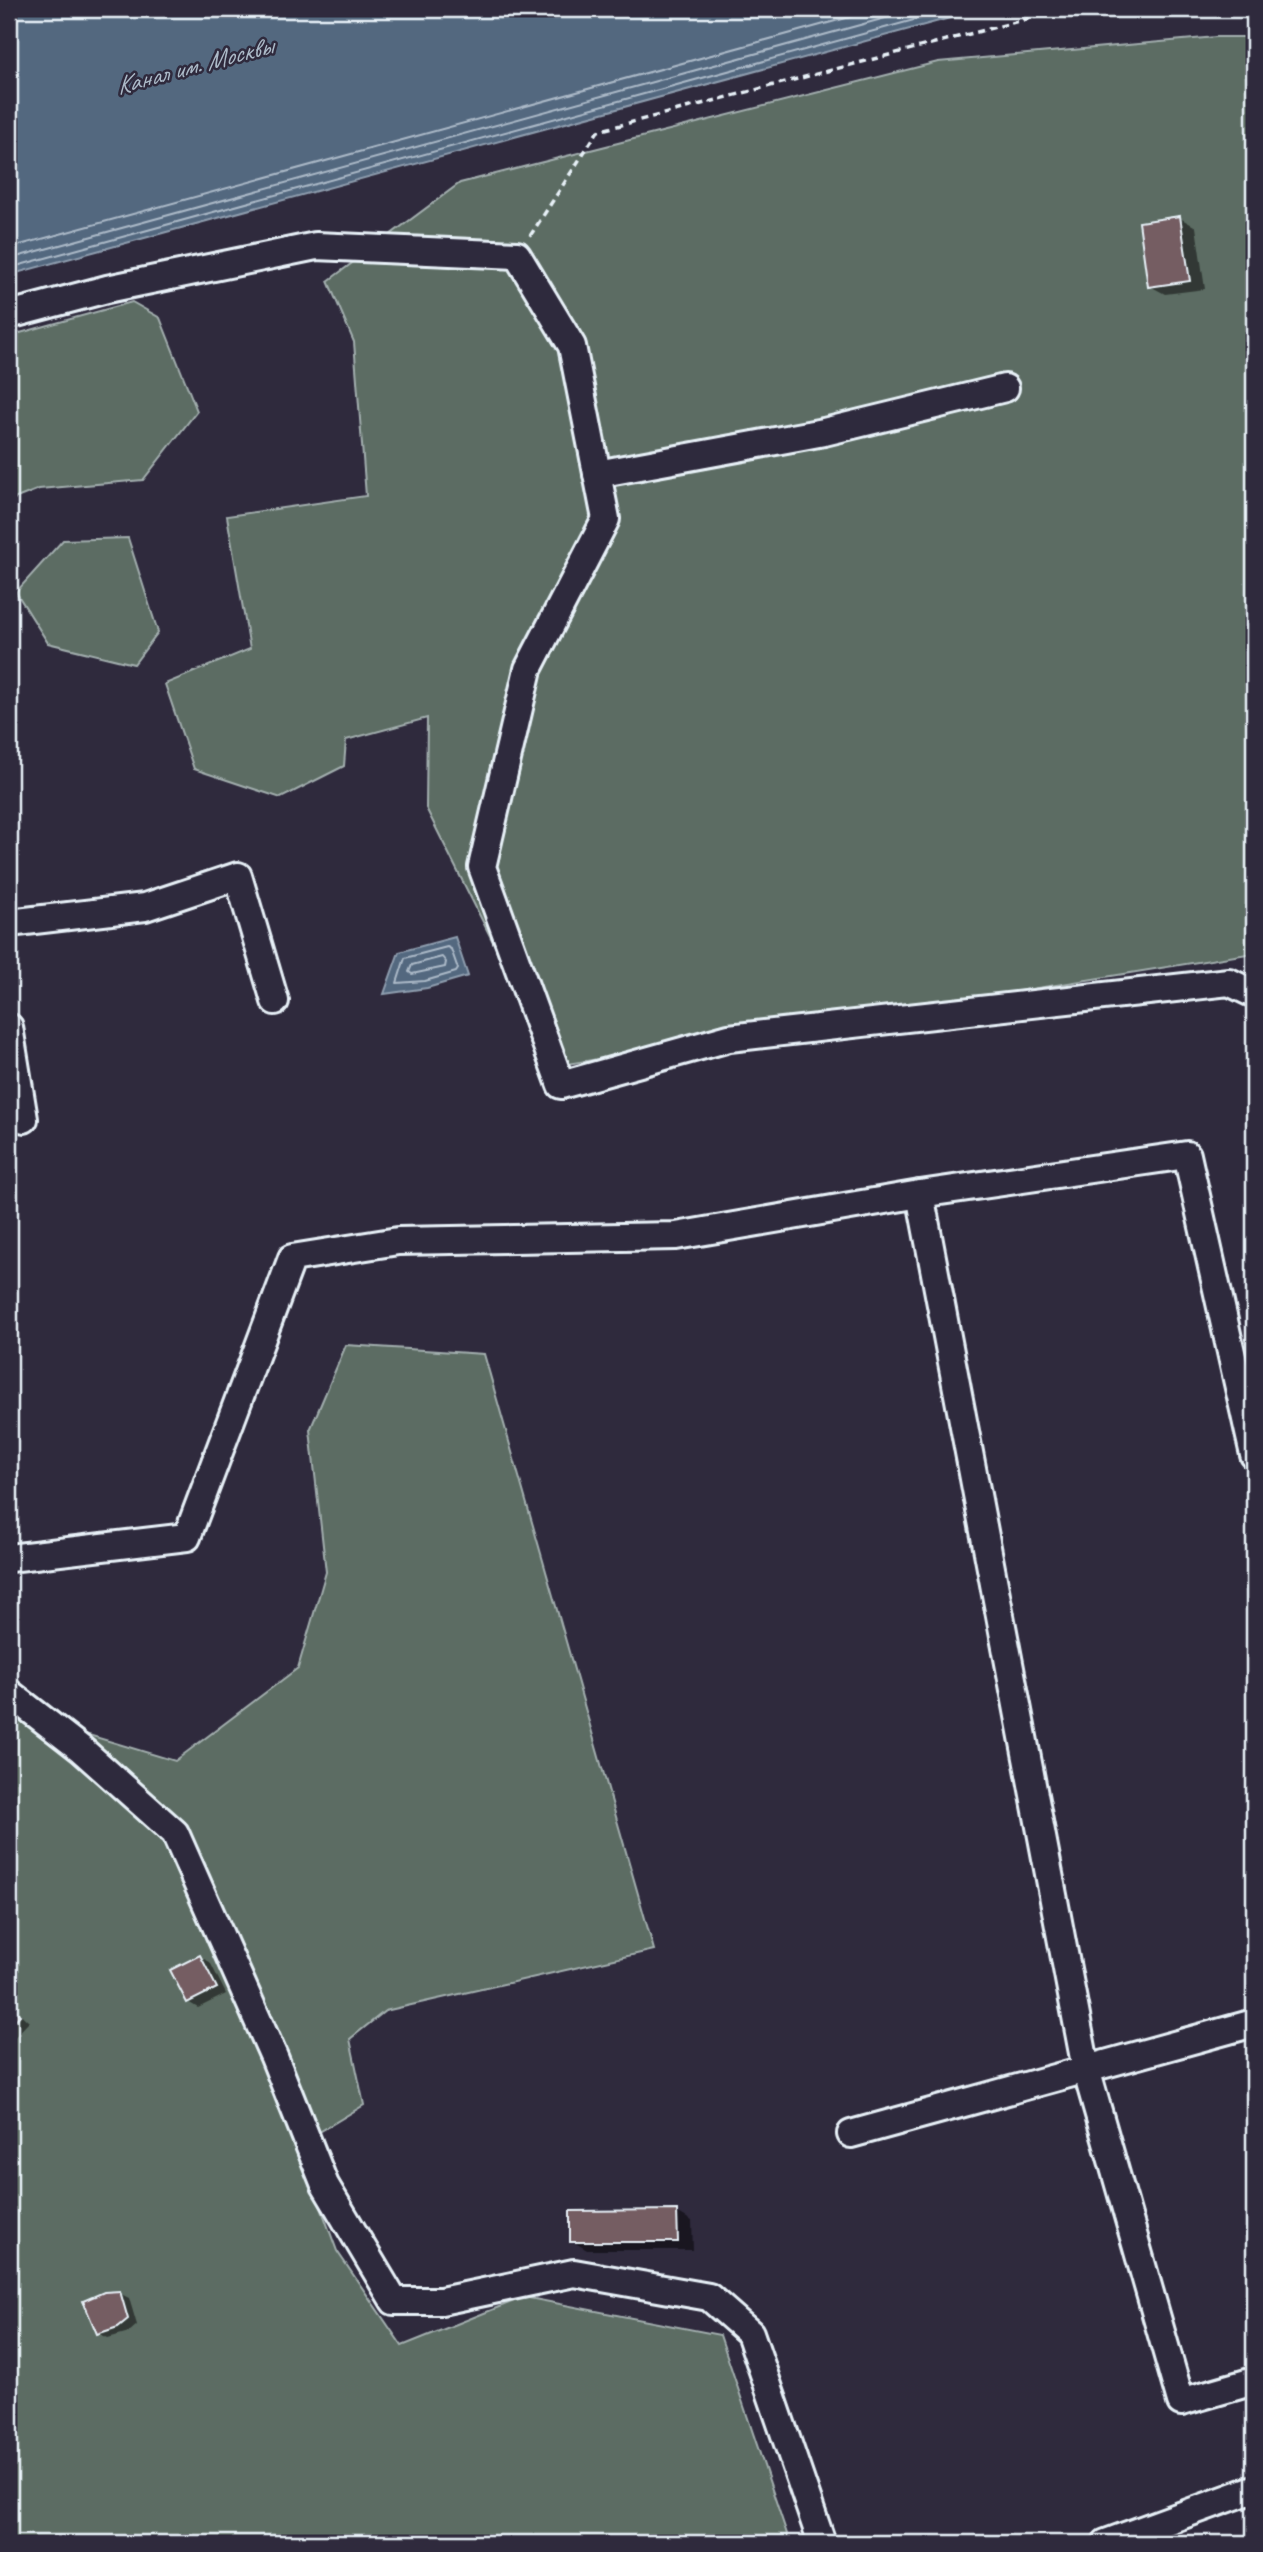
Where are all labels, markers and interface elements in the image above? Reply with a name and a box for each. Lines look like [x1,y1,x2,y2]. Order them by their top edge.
water label: Канал им. Москвы [112,28,280,102]

